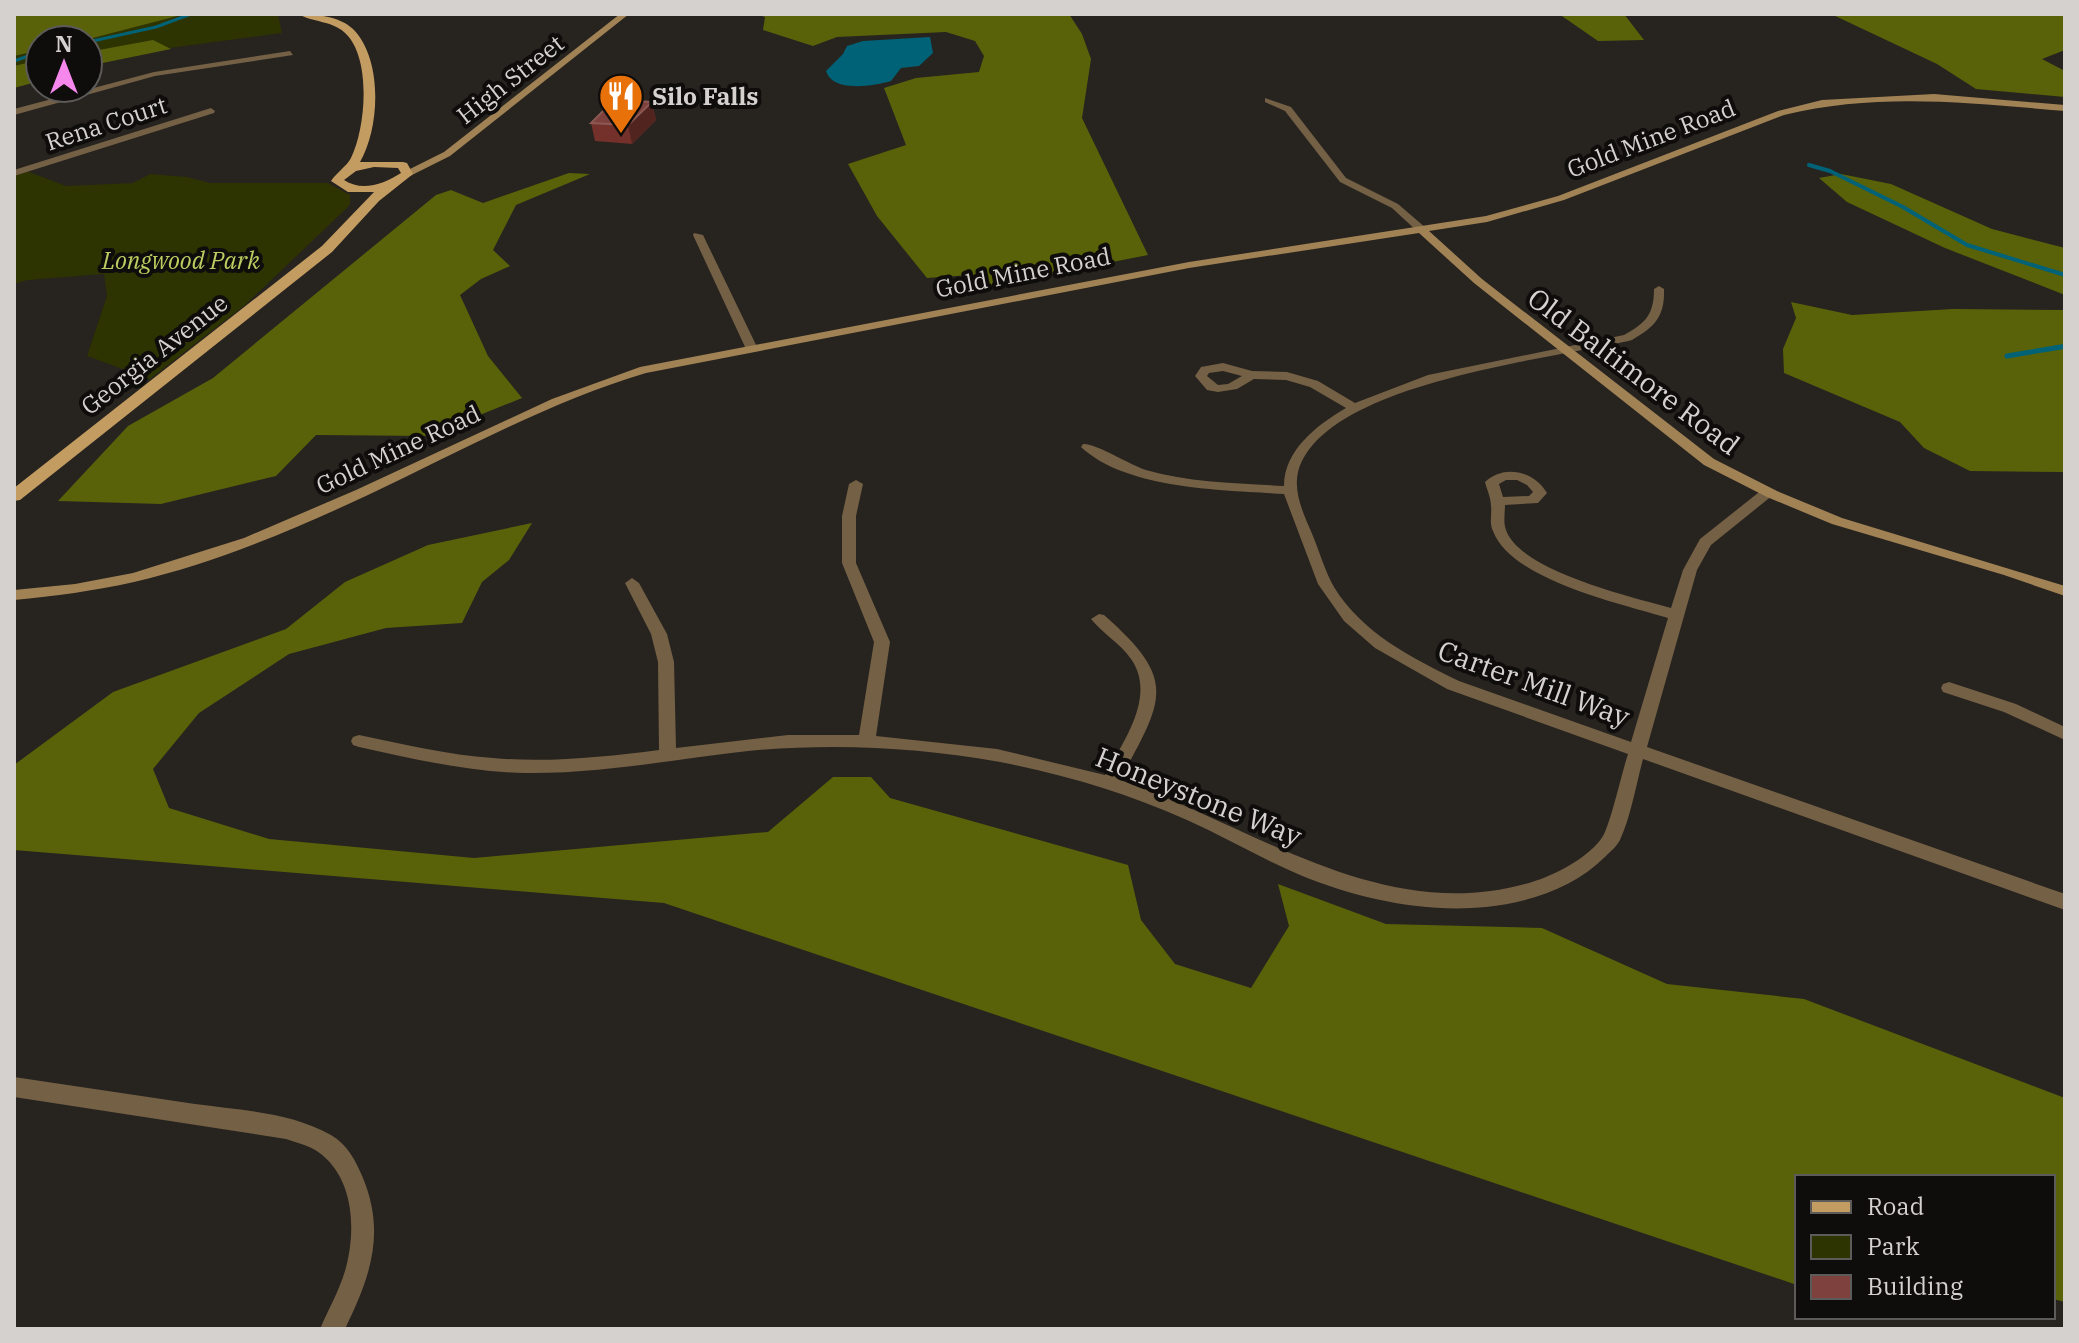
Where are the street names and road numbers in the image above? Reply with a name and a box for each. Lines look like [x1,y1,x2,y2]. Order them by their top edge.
street label: High Street [450,27,570,131]
street label: Rena Court [41,88,171,158]
street label: Gold Mine Road [1562,91,1740,185]
street label: Gold Mine Road [933,239,1113,305]
street label: Old Baltimore Road [1521,279,1747,463]
street label: Georgia Avenue [74,287,234,421]
street label: Gold Mine Road [311,397,485,501]
street label: Carter Mill Way [1433,631,1635,735]
street label: Honeystone Way [1090,738,1308,854]

